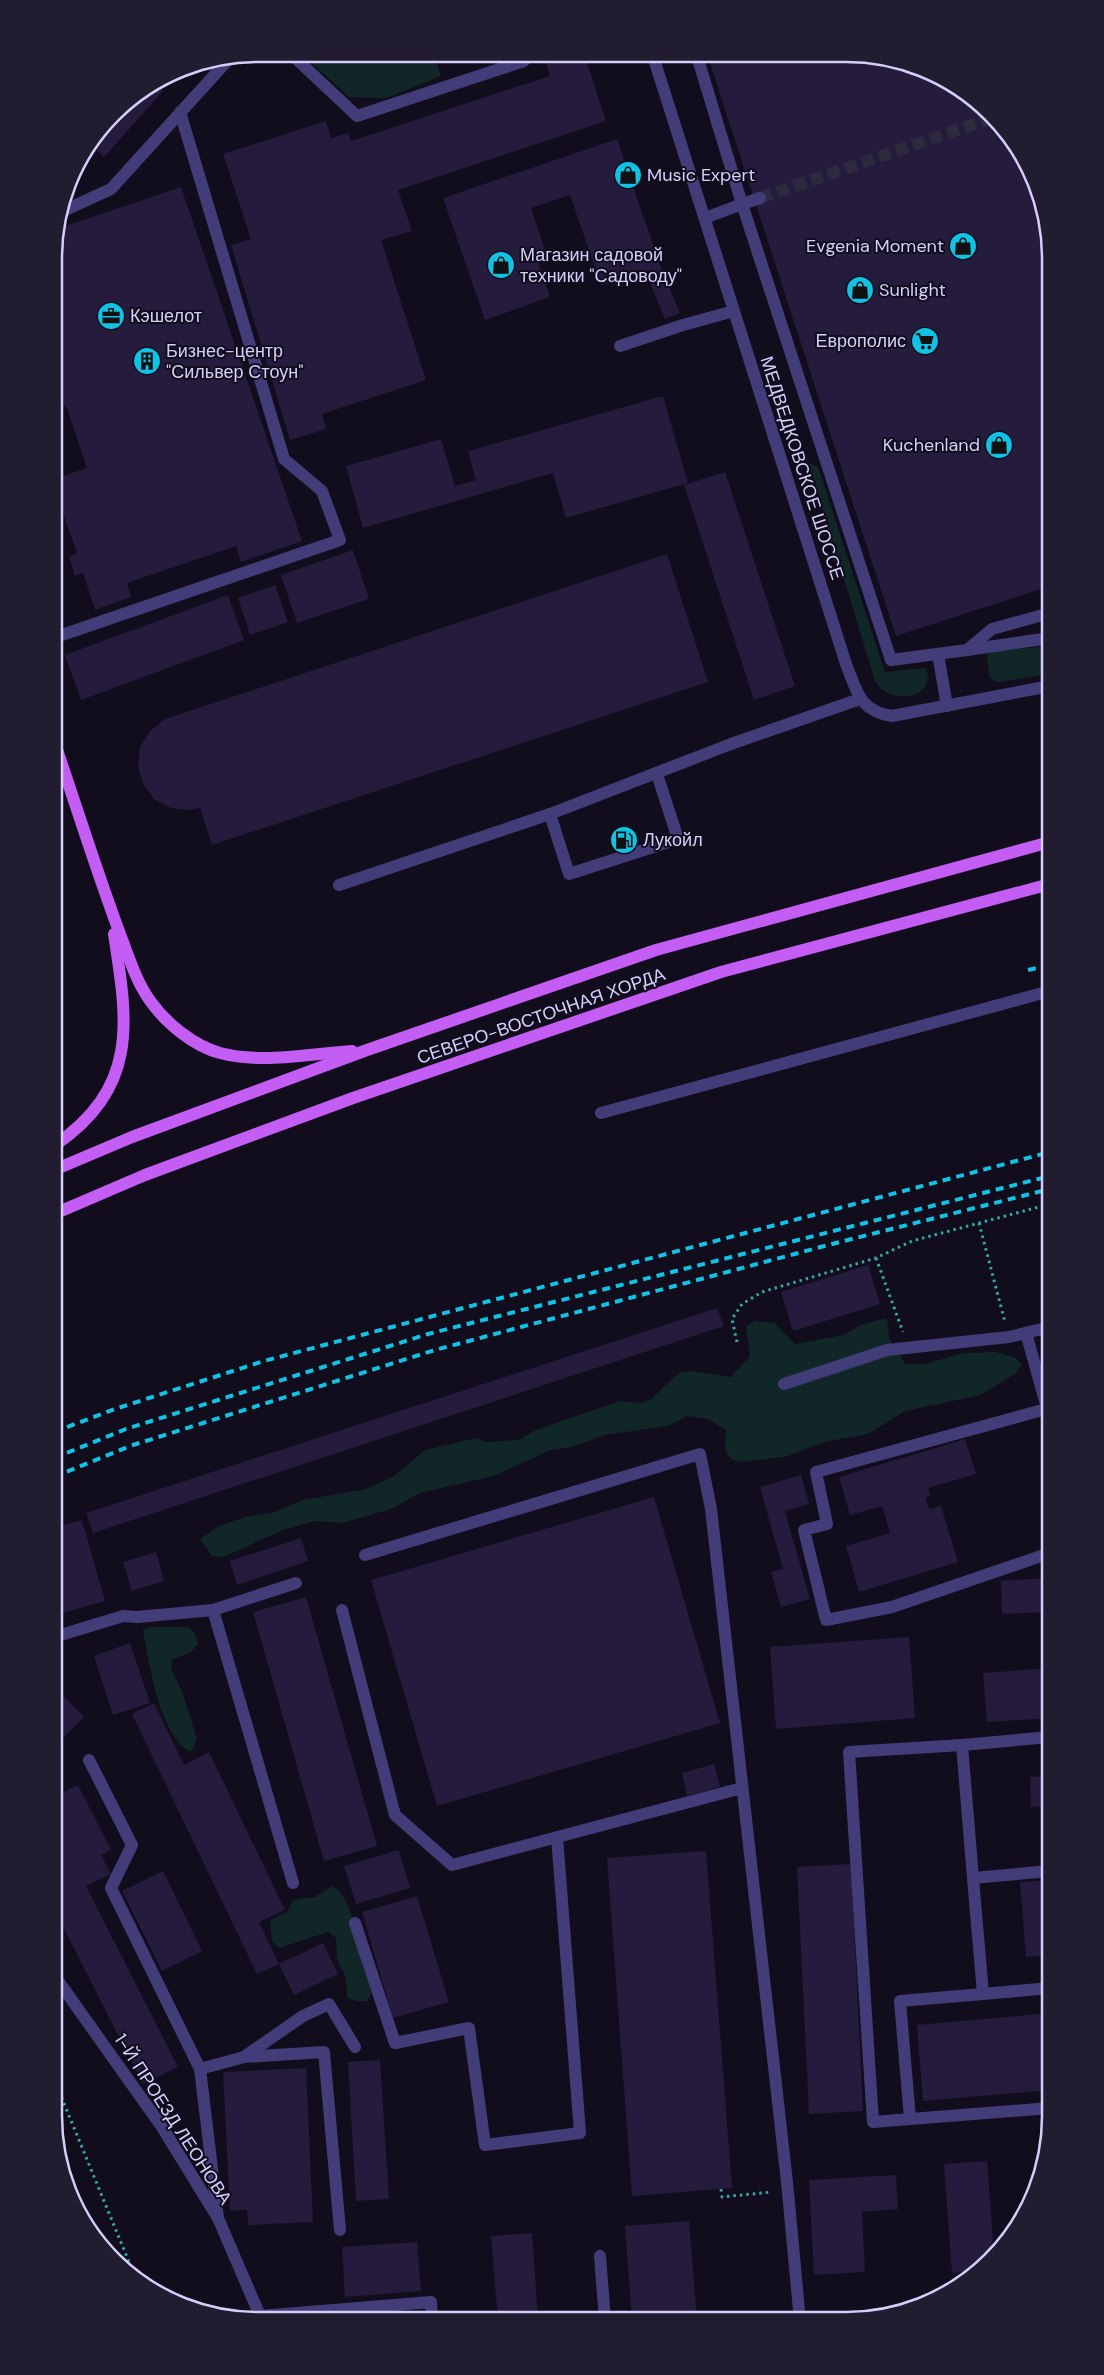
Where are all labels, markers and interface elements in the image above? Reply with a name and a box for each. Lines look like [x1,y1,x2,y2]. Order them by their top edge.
shop icon: Music Expert [613,160,643,190]
place label: Music Expert [647,163,755,187]
shop icon: Evgenia Moment [948,231,978,261]
place label: Evgenia Moment [806,234,944,258]
place label: Магазин садовой техники "Садоводу" [520,243,682,288]
shop icon: Магазин садовой техники "Садоводу" [486,250,516,280]
shop icon: Sunlight [845,275,875,305]
place label: Sunlight [879,278,946,302]
office icon: Кэшелот [96,301,126,331]
place label: Кэшелот [130,304,202,328]
supermarket icon: Европолис [910,326,940,356]
place label: Европолис [815,329,906,353]
place label: Бизнес-центр "Сильвер Стоун" [166,339,303,384]
building icon: Бизнес-центр "Сильвер Стоун" [132,346,162,376]
street label: МЕДВЕДКОВСКОЕ ШОССЕ [754,353,850,583]
shop icon: Kuchenland [984,430,1014,460]
place label: Kuchenland [883,433,980,457]
fuel station icon: Лукойл [609,825,639,855]
place label: Лукойл [643,828,703,852]
street label: СЕВЕРО-ВОСТОЧНАЯ ХОРДА [414,962,668,1070]
street label: 1-Й ПРОЕЗД ЛЕОНОВА [109,2029,237,2209]

